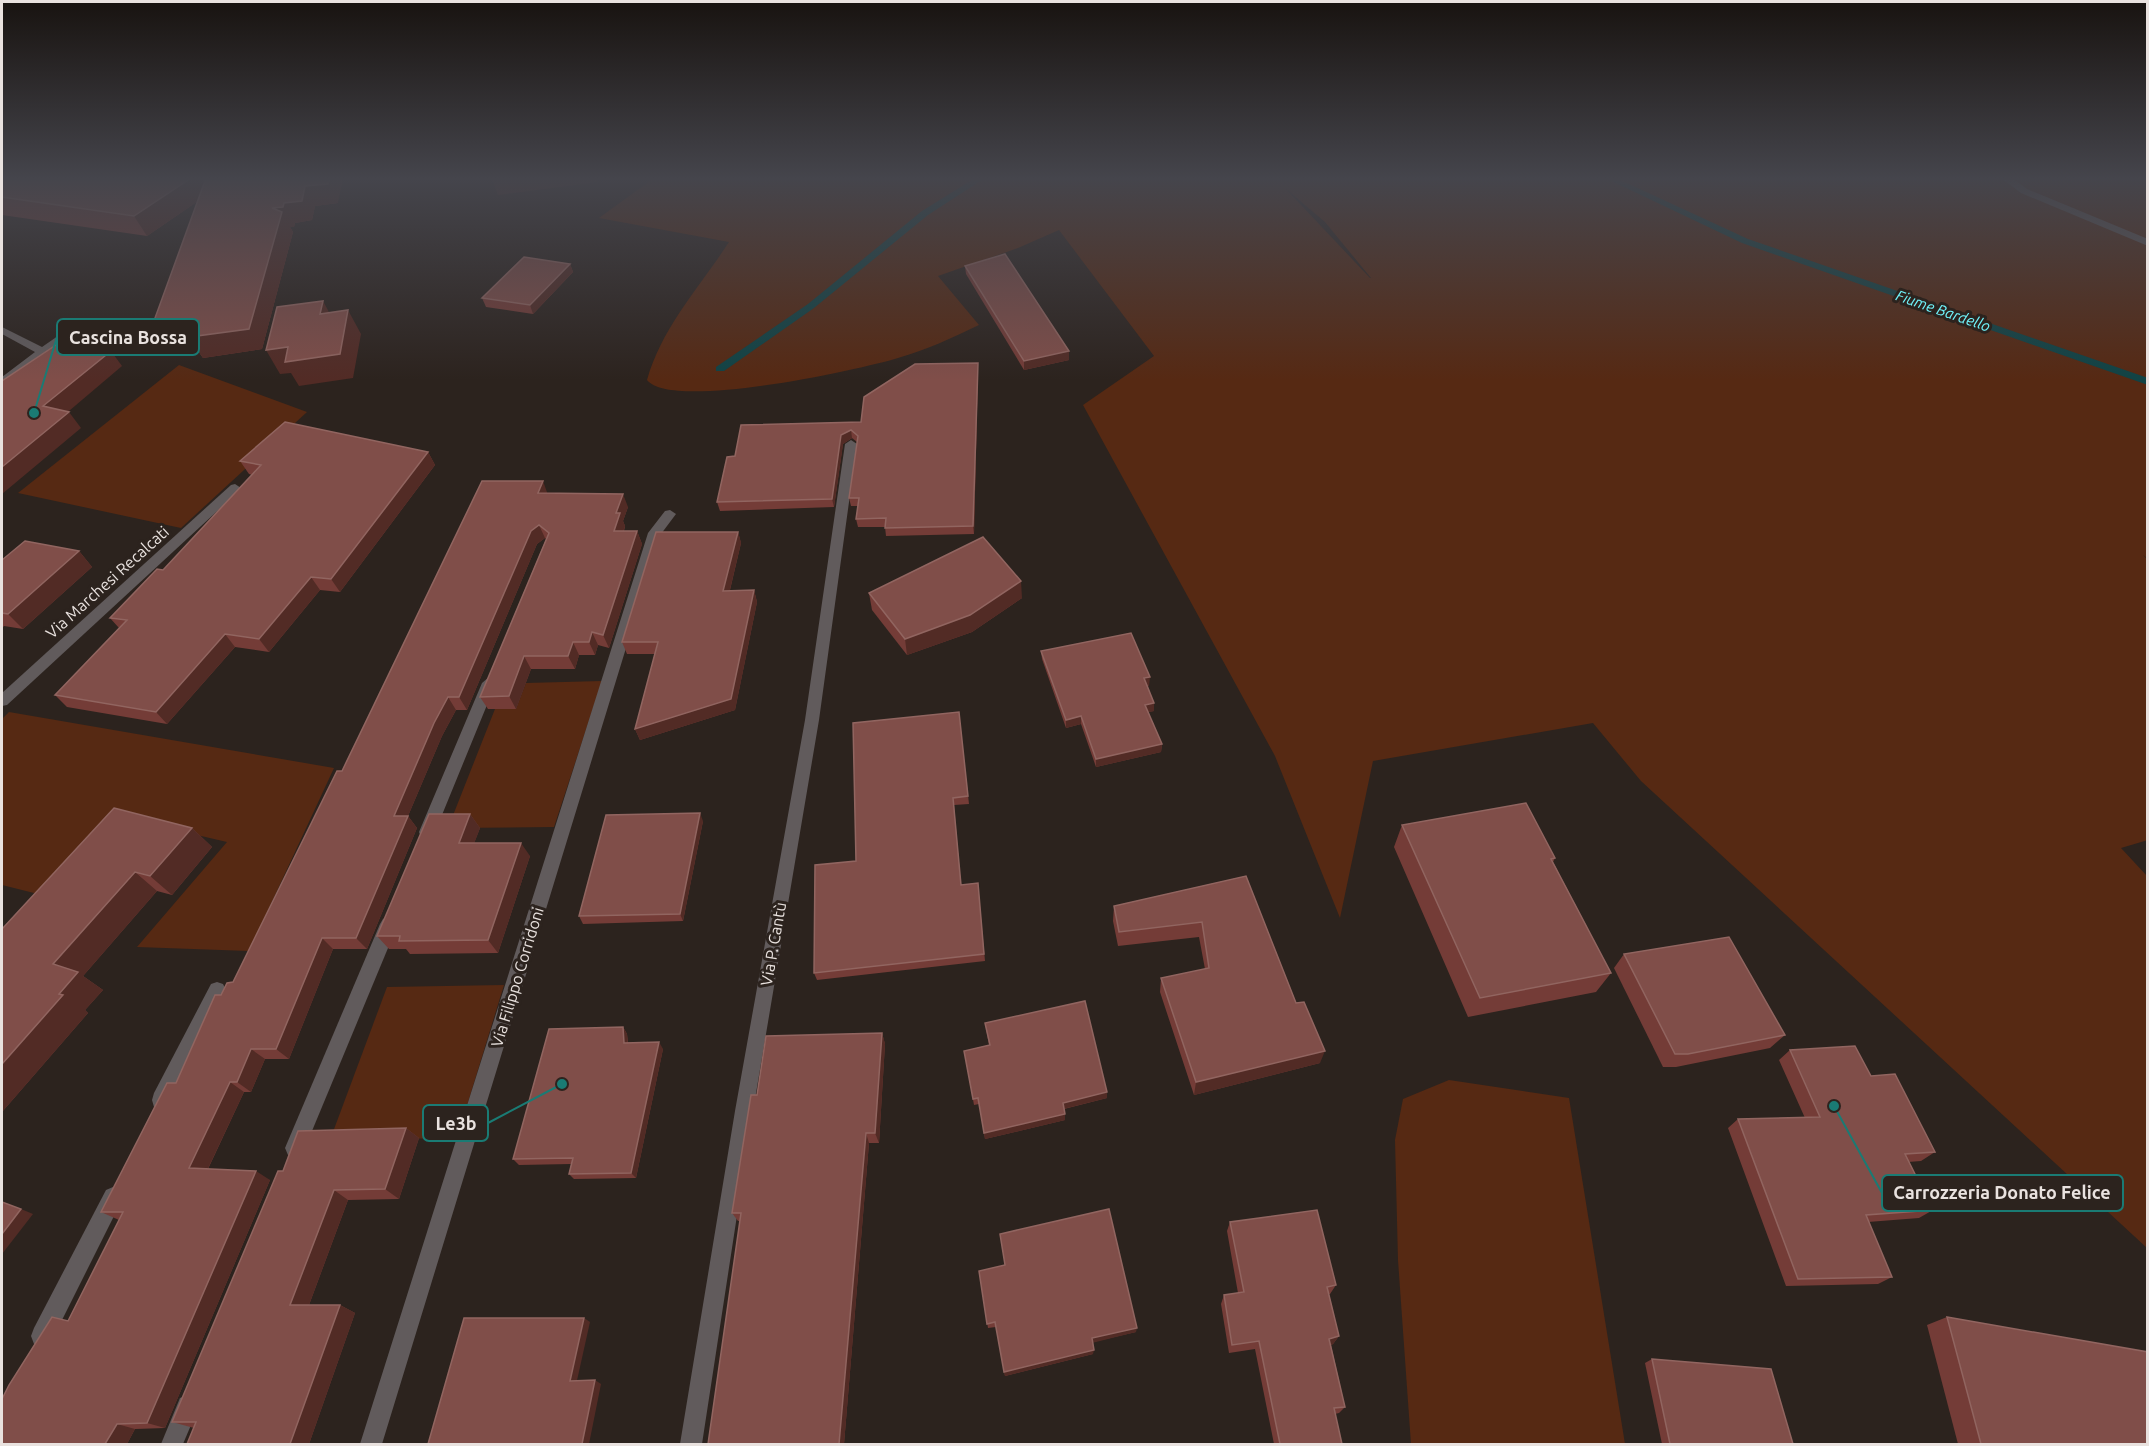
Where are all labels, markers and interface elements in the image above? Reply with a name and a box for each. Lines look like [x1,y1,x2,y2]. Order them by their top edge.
water label: Fiume Bardello [1894,286,1993,335]
callout: Cascina Bossa [57,319,199,355]
text: Cascina Bossa [69,327,187,347]
street label: Via Marchesi Recalcati [42,522,172,642]
street label: Via P. Cantù [757,901,789,987]
street label: Via Filippo Corridoni [487,905,547,1049]
callout: Le3b [423,1105,488,1141]
text: Le3b [435,1113,477,1133]
callout: Carrozzeria Donato Felice [1882,1175,2123,1211]
text: Carrozzeria Donato Felice [1893,1182,2111,1202]

